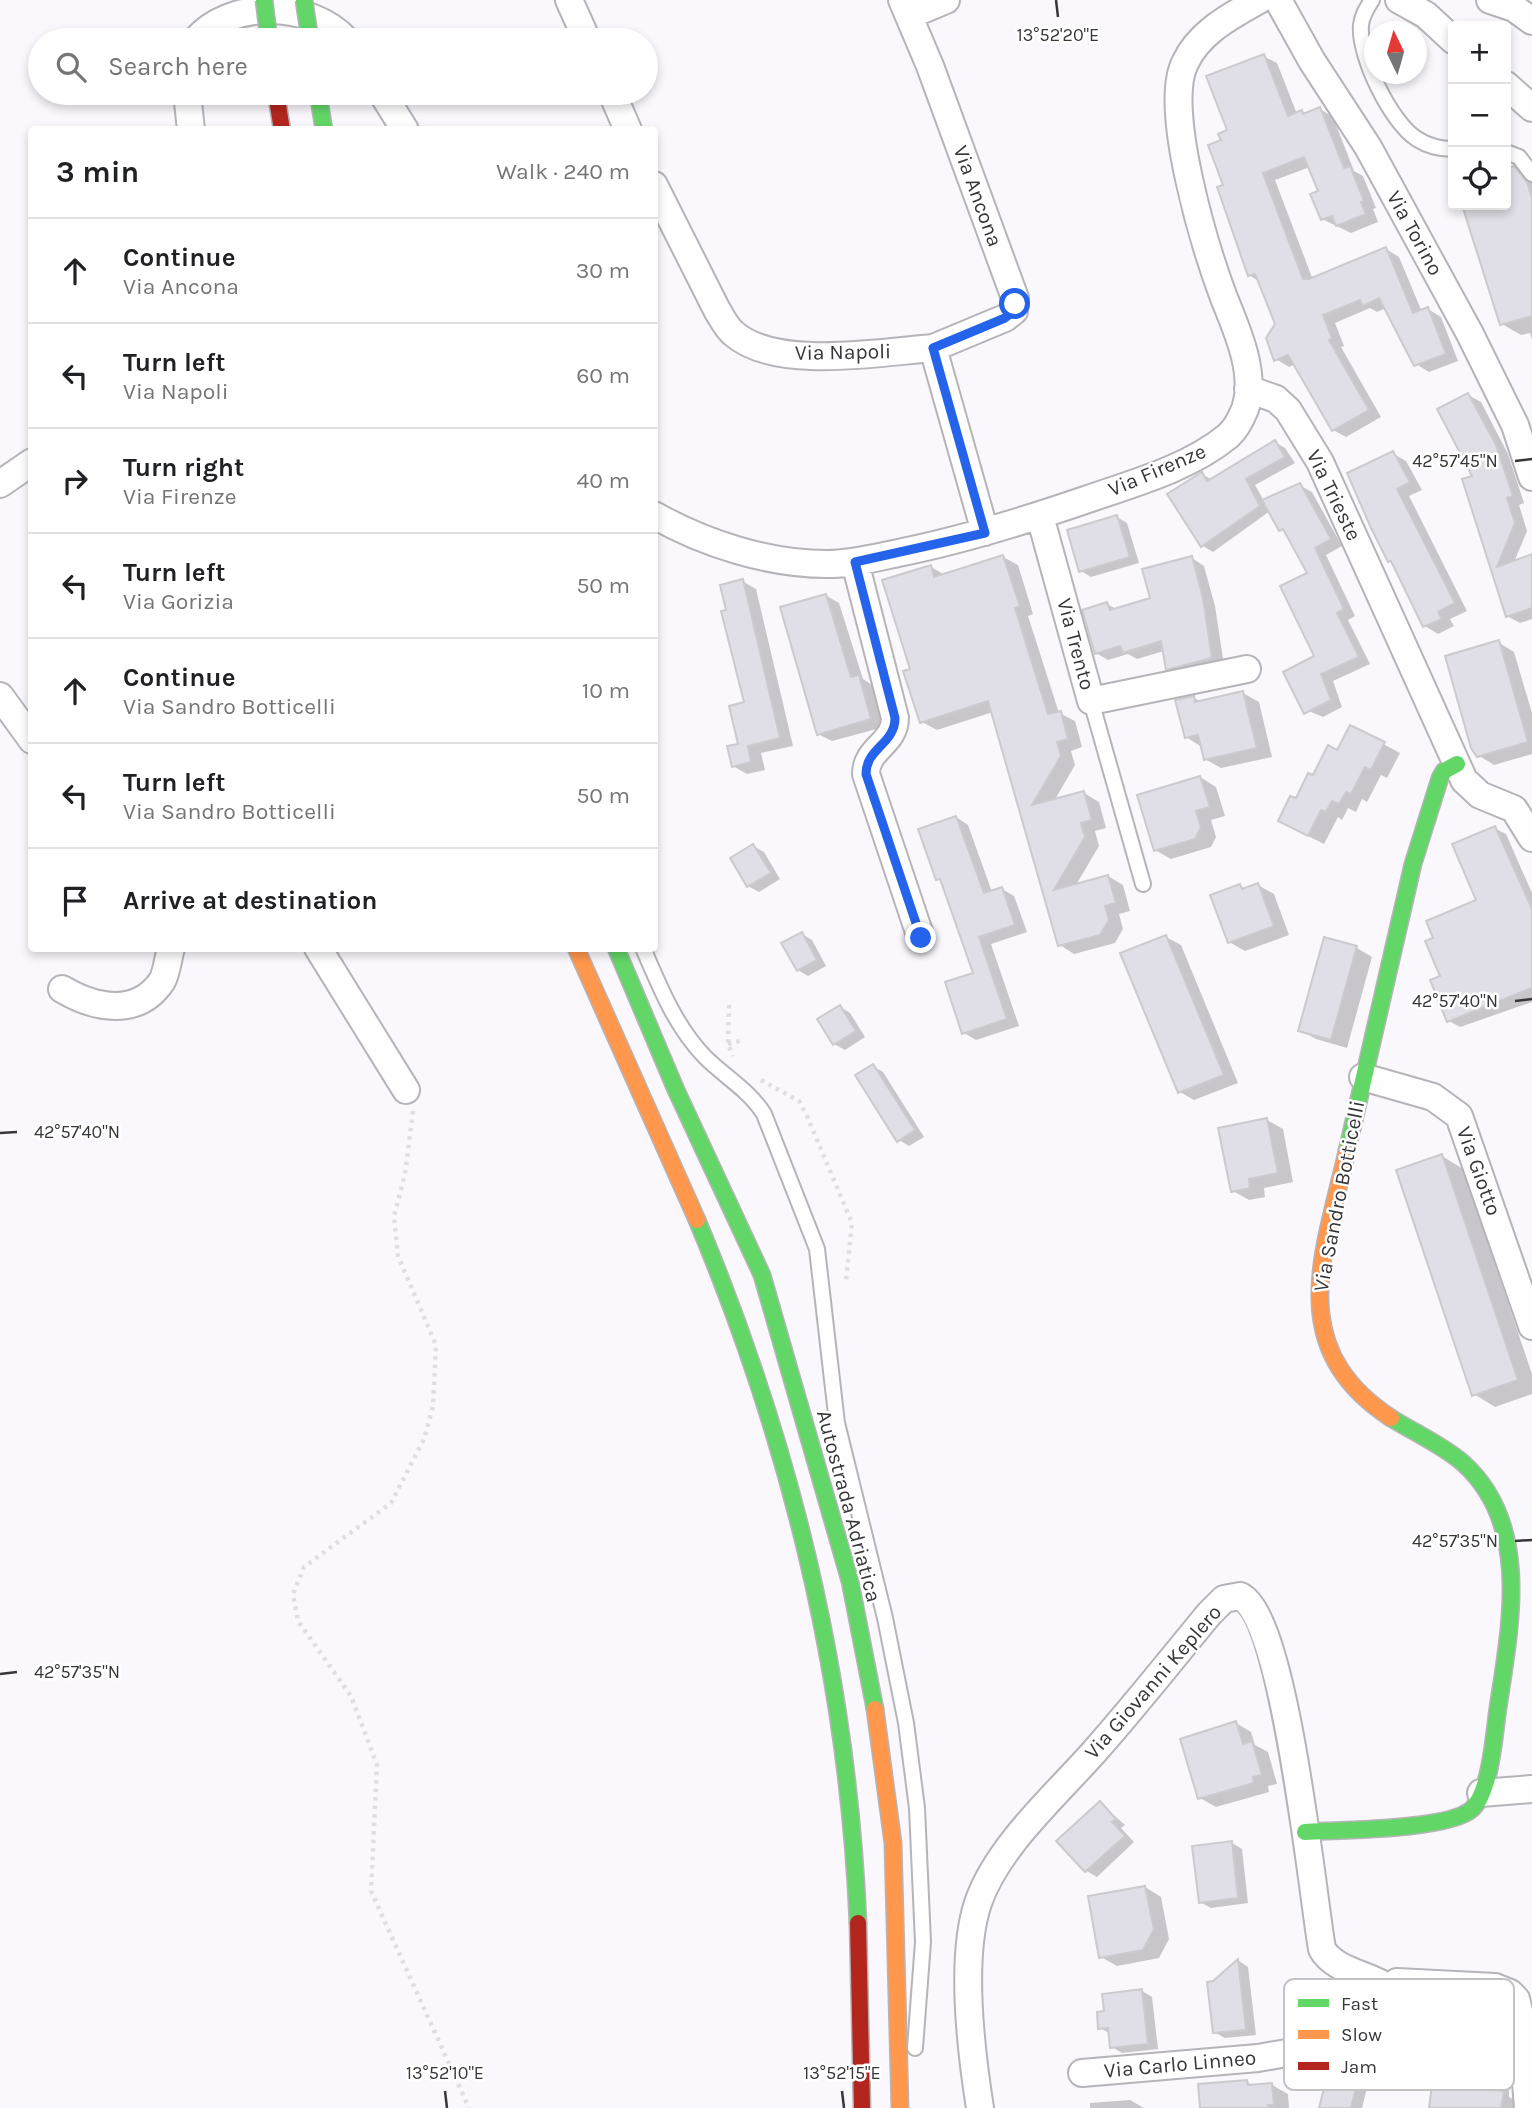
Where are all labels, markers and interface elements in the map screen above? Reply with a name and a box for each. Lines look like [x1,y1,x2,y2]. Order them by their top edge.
north arrow [1364,21,1427,84]
map controls [1448,21,1511,210]
button: + [1448,21,1511,84]
text: 13°52'20"E [1017,24,1099,46]
search box [28,28,658,105]
icon: search [52,48,90,86]
text: Search here [108,51,248,82]
button: − [1448,84,1511,147]
street label: Via Ancona [949,142,1007,250]
button: locate [1448,147,1511,210]
text: 3 min [56,154,139,190]
text: Walk · 240 m [496,158,630,185]
street label: Via Torino [1382,187,1448,279]
text: Continue [123,242,235,273]
icon: ahead [56,252,94,290]
text: 30 m [576,257,630,284]
text: Via Ancona [123,273,239,300]
route start [999,288,1030,319]
street label: Via Napoli [795,339,891,365]
text: Turn left [123,347,225,378]
icon: left [56,357,94,395]
text: 60 m [576,362,630,389]
text: Via Napoli [123,378,229,405]
street label: Via Firenze [1105,439,1209,501]
street label: Via Trieste [1302,446,1366,544]
text: 42°57'45"N [1412,450,1498,472]
text: Turn right [123,452,244,483]
icon: right [56,462,94,500]
text: 40 m [577,467,630,494]
text: Via Firenze [123,483,237,510]
text: Turn left [123,557,225,588]
icon: left [56,567,94,605]
text: 50 m [576,572,630,599]
text: Via Gorizia [123,588,234,615]
street label: Via Trento [1052,595,1100,693]
text: Continue [123,662,235,693]
icon: ahead [56,672,94,710]
text: 10 m [582,677,630,704]
text: Via Sandro Botticelli [123,693,336,720]
text: Turn left [123,767,225,798]
icon: left [56,777,94,815]
text: 50 m [576,782,630,809]
text: Via Sandro Botticelli [123,798,336,825]
icon: arrive [56,882,94,920]
text: Arrive at destination [123,885,377,916]
route end [905,922,936,953]
text: 42°57'40"N [1412,990,1498,1012]
street label: Via Sandro Botticelli [1309,1098,1369,1294]
text: 42°57'40"N [34,1121,120,1143]
street label: Via Giotto [1452,1123,1506,1219]
street label: Autostrada Adriatica [812,1407,886,1605]
text: 42°57'35"N [1412,1530,1498,1552]
street label: Via Giovanni Keplero [1080,1600,1226,1764]
text: 42°57'35"N [34,1661,120,1683]
legend [1284,1979,1514,2090]
text: Fast [1341,1993,1378,2015]
text: Slow [1341,2024,1382,2046]
street label: Via Carlo Linneo [1103,2045,1257,2083]
text: Jam [1341,2056,1377,2078]
text: 13°52'10"E [406,2062,484,2084]
text: 13°52'15"E [803,2062,881,2084]

